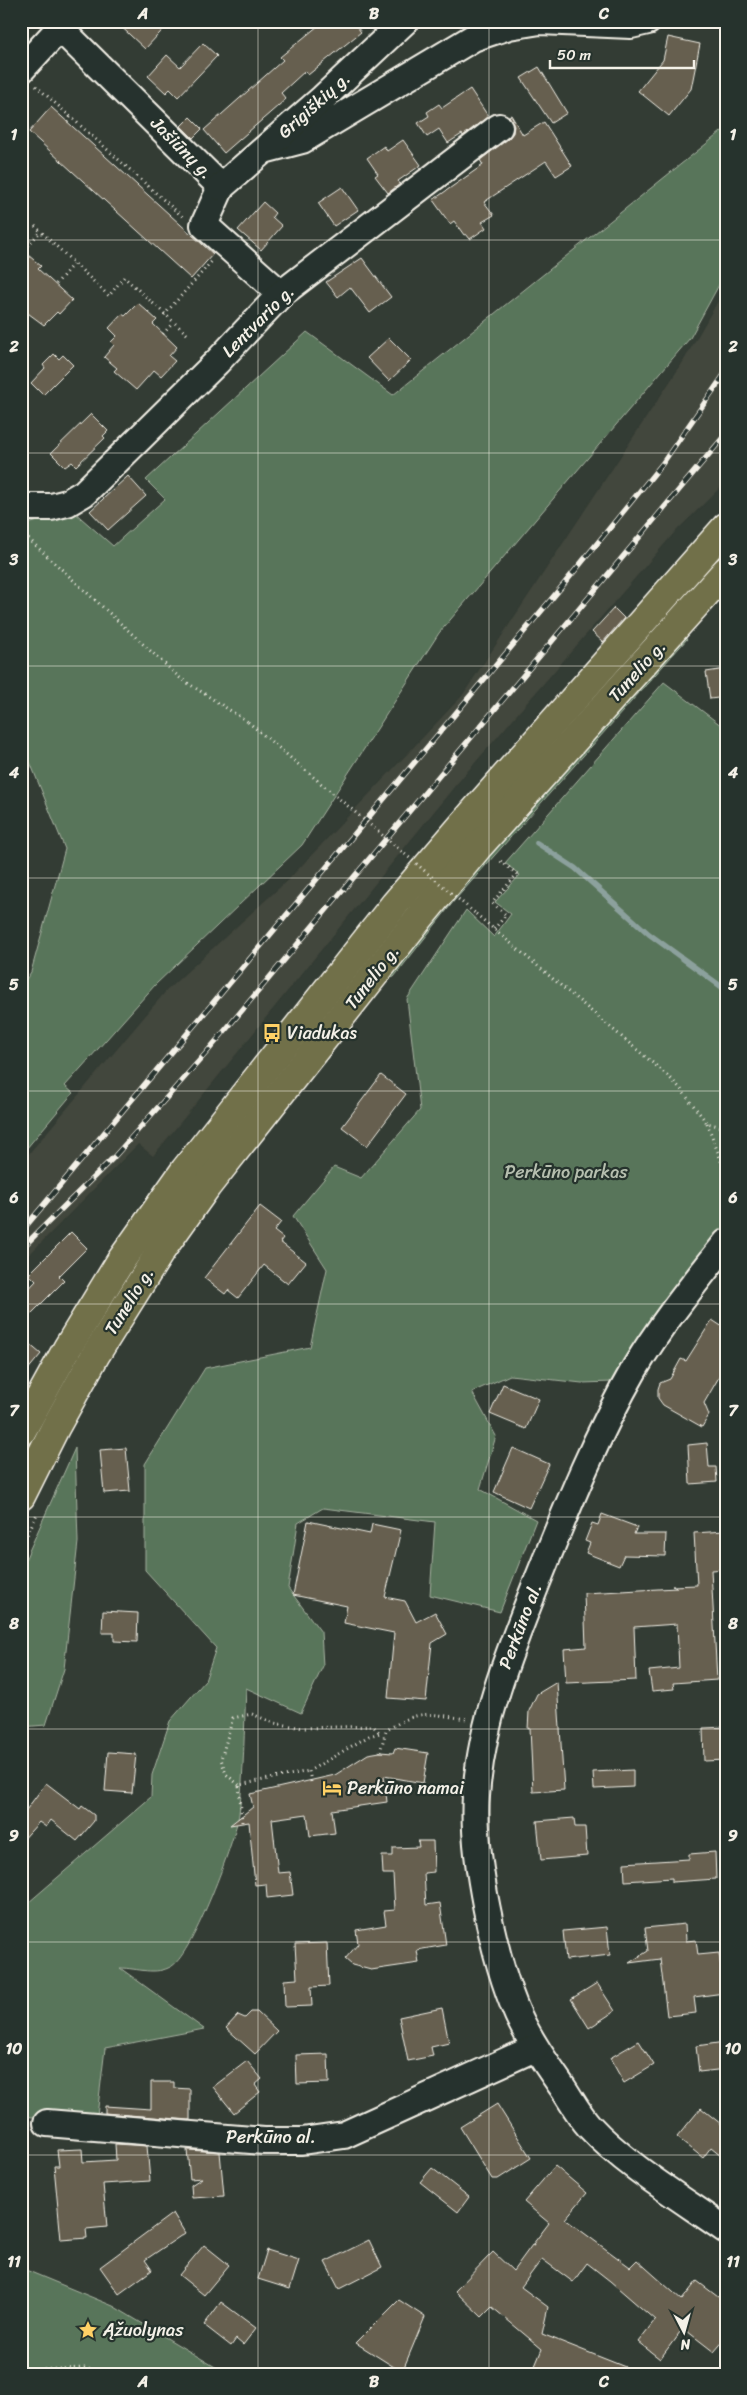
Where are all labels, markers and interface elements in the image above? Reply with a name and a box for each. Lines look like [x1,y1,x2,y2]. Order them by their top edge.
text: A [137,0,148,28]
text: B [369,0,380,28]
text: C [598,0,610,28]
scale bar [550,38,693,70]
text: 50 m [557,42,592,68]
street label: Grigiškių g. [270,63,358,147]
street label: Jašiūnų g. [142,108,221,187]
text: 1 [11,120,18,149]
text: 1 [730,120,737,149]
street label: Lentvario g. [214,277,302,365]
text: 2 [8,332,19,361]
text: 2 [727,332,738,361]
text: 3 [9,545,19,574]
text: 3 [728,545,738,574]
street label: Tunelio g. [600,632,674,710]
text: 4 [8,758,19,787]
text: 4 [727,758,738,787]
street label: Tunelio g. [336,937,408,1017]
text: 5 [9,970,19,999]
text: 5 [728,970,738,999]
place label: Viadukas [287,1017,357,1049]
bus stop icon: Viadukas [261,1022,283,1044]
park label: Perkūno parkas [504,1156,628,1188]
text: 6 [8,1183,19,1212]
text: 6 [727,1183,738,1212]
street label: Tunelio g. [95,1261,163,1341]
text: 7 [9,1396,20,1425]
text: 7 [728,1396,739,1425]
street label: Perkūno al. [489,1578,551,1674]
text: 8 [8,1609,19,1638]
text: 8 [727,1609,738,1638]
place label: Perkūno namai [347,1772,465,1804]
hotel icon: Perkūno namai [321,1777,343,1799]
text: 9 [9,1821,19,1850]
text: 9 [728,1821,738,1850]
text: 10 [6,2034,22,2063]
text: 10 [725,2034,741,2063]
street label: Perkūno al. [226,2121,316,2153]
text: 11 [7,2247,21,2276]
text: 11 [726,2247,740,2276]
north arrow [660,2308,710,2358]
place label: Ąžuolynas [102,2314,184,2346]
place icon: Ąžuolynas [77,2319,99,2341]
text: N [679,2331,692,2357]
text: A [137,2367,148,2395]
text: B [369,2367,380,2395]
text: C [598,2367,610,2395]

